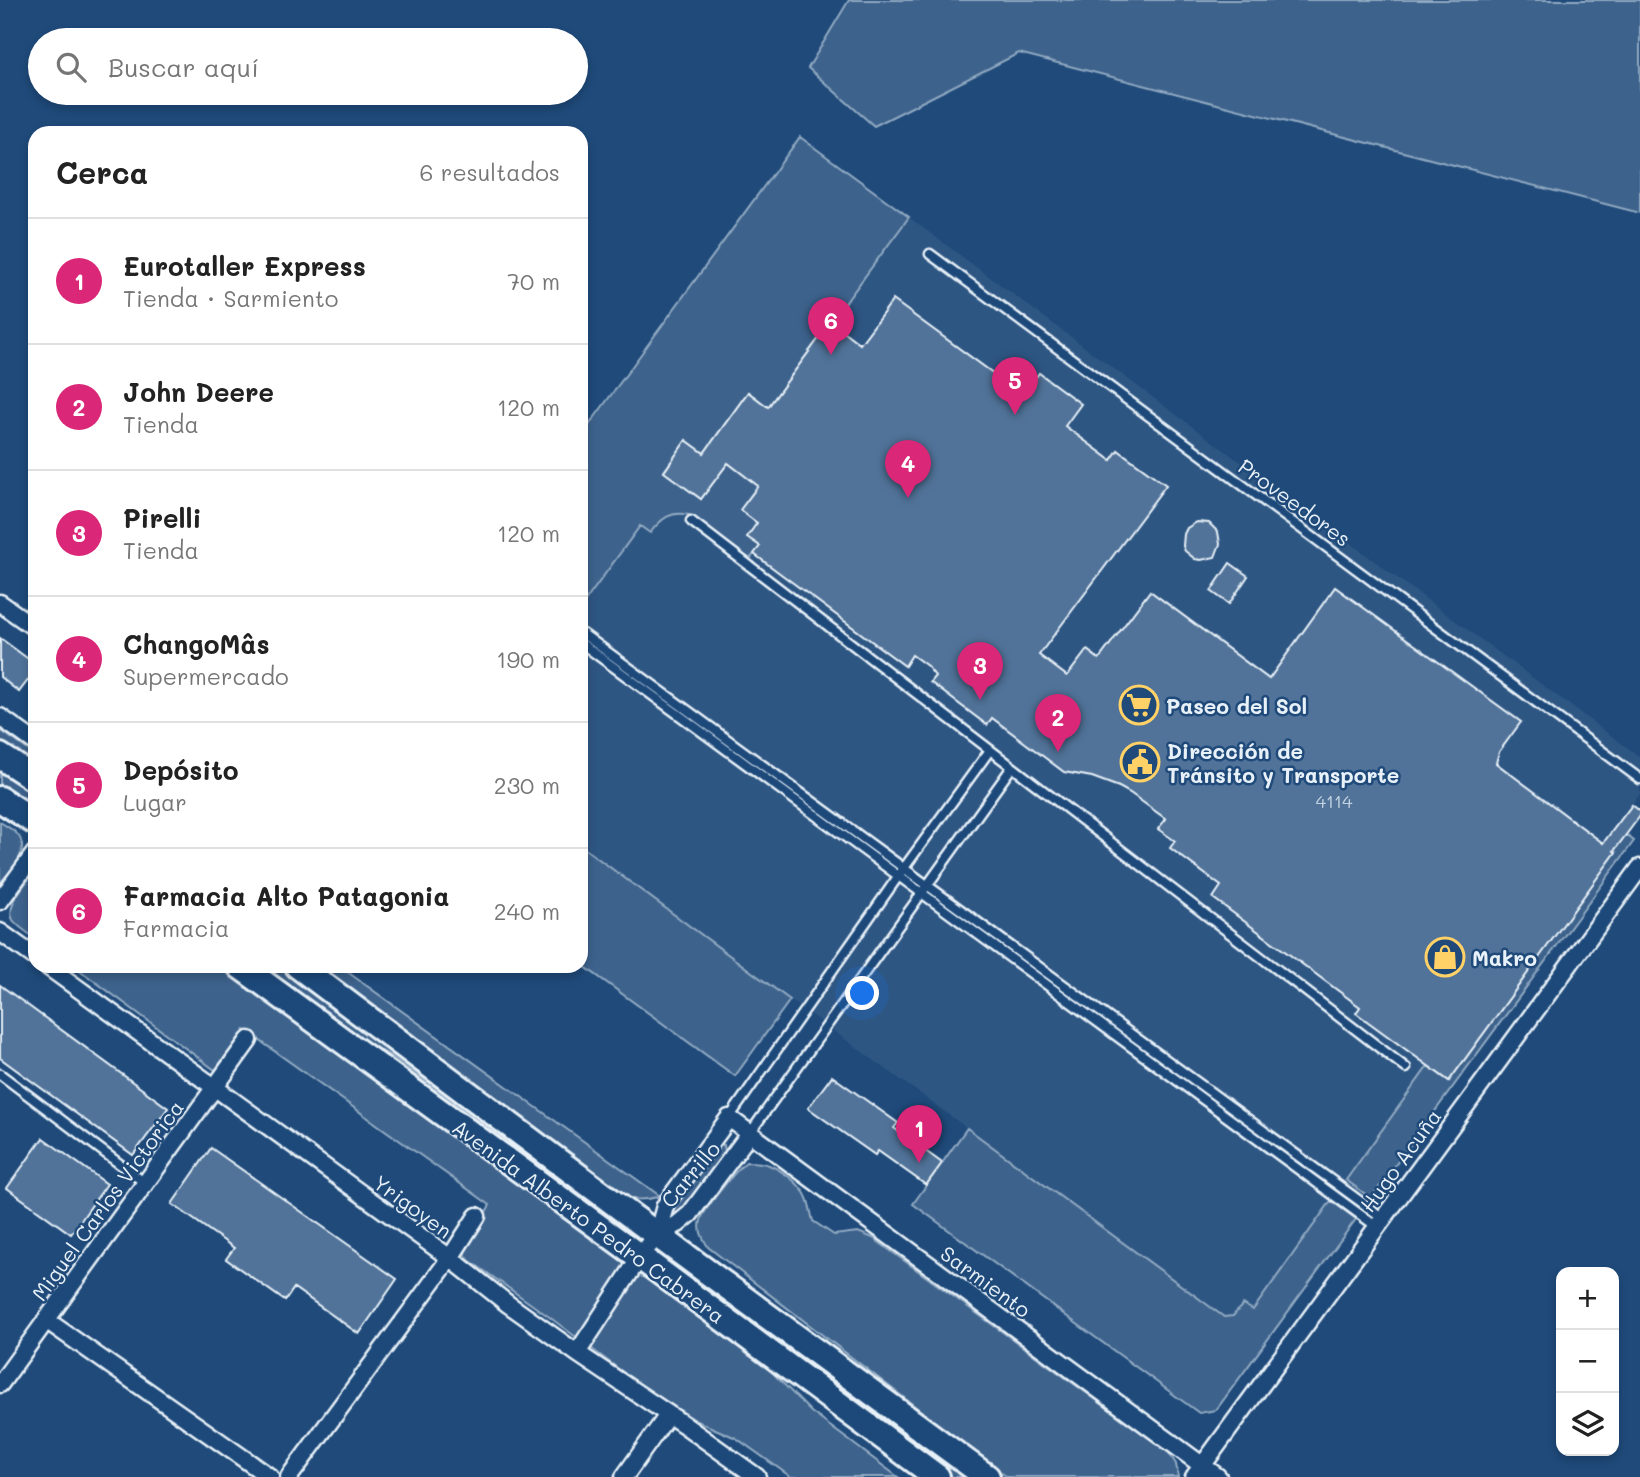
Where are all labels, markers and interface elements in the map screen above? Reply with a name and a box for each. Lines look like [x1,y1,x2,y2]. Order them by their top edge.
search box [28,28,588,105]
icon: search [52,48,90,86]
text: Buscar aquí [108,50,259,84]
text: Cerca [56,152,148,192]
text: 6 resultados [420,157,560,187]
text: Eurotaller Express [123,249,366,283]
text: 1 [74,266,84,296]
text: 70 m [507,266,560,296]
text: Tienda · Sarmiento [123,283,338,313]
pin: 6 [808,297,854,355]
pin: 5 [992,357,1038,415]
text: John Deere [123,375,274,409]
text: 2 [73,392,85,422]
text: 120 m [497,392,560,422]
text: Tienda [123,409,199,439]
pin: 4 [885,440,931,498]
street label: Proveedores [1233,452,1357,552]
text: Pirelli [123,501,201,535]
text: 3 [72,518,86,548]
text: 120 m [497,518,560,548]
text: Tienda [123,535,199,565]
text: ChangoMâs [123,627,270,661]
pin: 3 [957,642,1003,700]
text: 4 [72,644,86,674]
text: 190 m [496,644,560,674]
text: Supermercado [123,661,289,691]
supermarket icon: Paseo del Sol [1118,684,1160,726]
place label: Paseo del Sol [1166,692,1307,719]
pin: 2 [1035,694,1081,752]
place label: Dirección de Tránsito y Transporte [1167,737,1399,789]
public building icon: Dirección de Tránsito y Transporte [1119,741,1161,783]
text: Depósito [123,753,239,787]
text: 5 [72,770,86,800]
text: 230 m [494,770,560,800]
text: Lugar [123,787,187,817]
house number: 4114 [1315,789,1353,813]
text: Farmacia Alto Patagonia [123,879,449,913]
text: 6 [72,896,86,926]
text: 240 m [494,896,560,926]
text: Farmacia [123,913,229,943]
shop icon: Makro [1424,936,1466,978]
place label: Makro [1472,944,1537,971]
your location [845,976,879,1010]
street label: Miguel Carlos Victorica [25,1094,189,1306]
street label: Hugo Acuña [1354,1103,1446,1217]
pin: 1 [896,1105,942,1163]
street label: Avenida Alberto Pedro Cabrera [447,1113,731,1329]
street label: Carrillo [654,1135,726,1213]
street label: Yrigoyen [368,1168,458,1244]
street label: Sarmiento [936,1239,1036,1323]
map controls [1556,1267,1619,1456]
button: + [1556,1267,1619,1330]
button: − [1556,1330,1619,1393]
button: layers [1556,1393,1619,1456]

